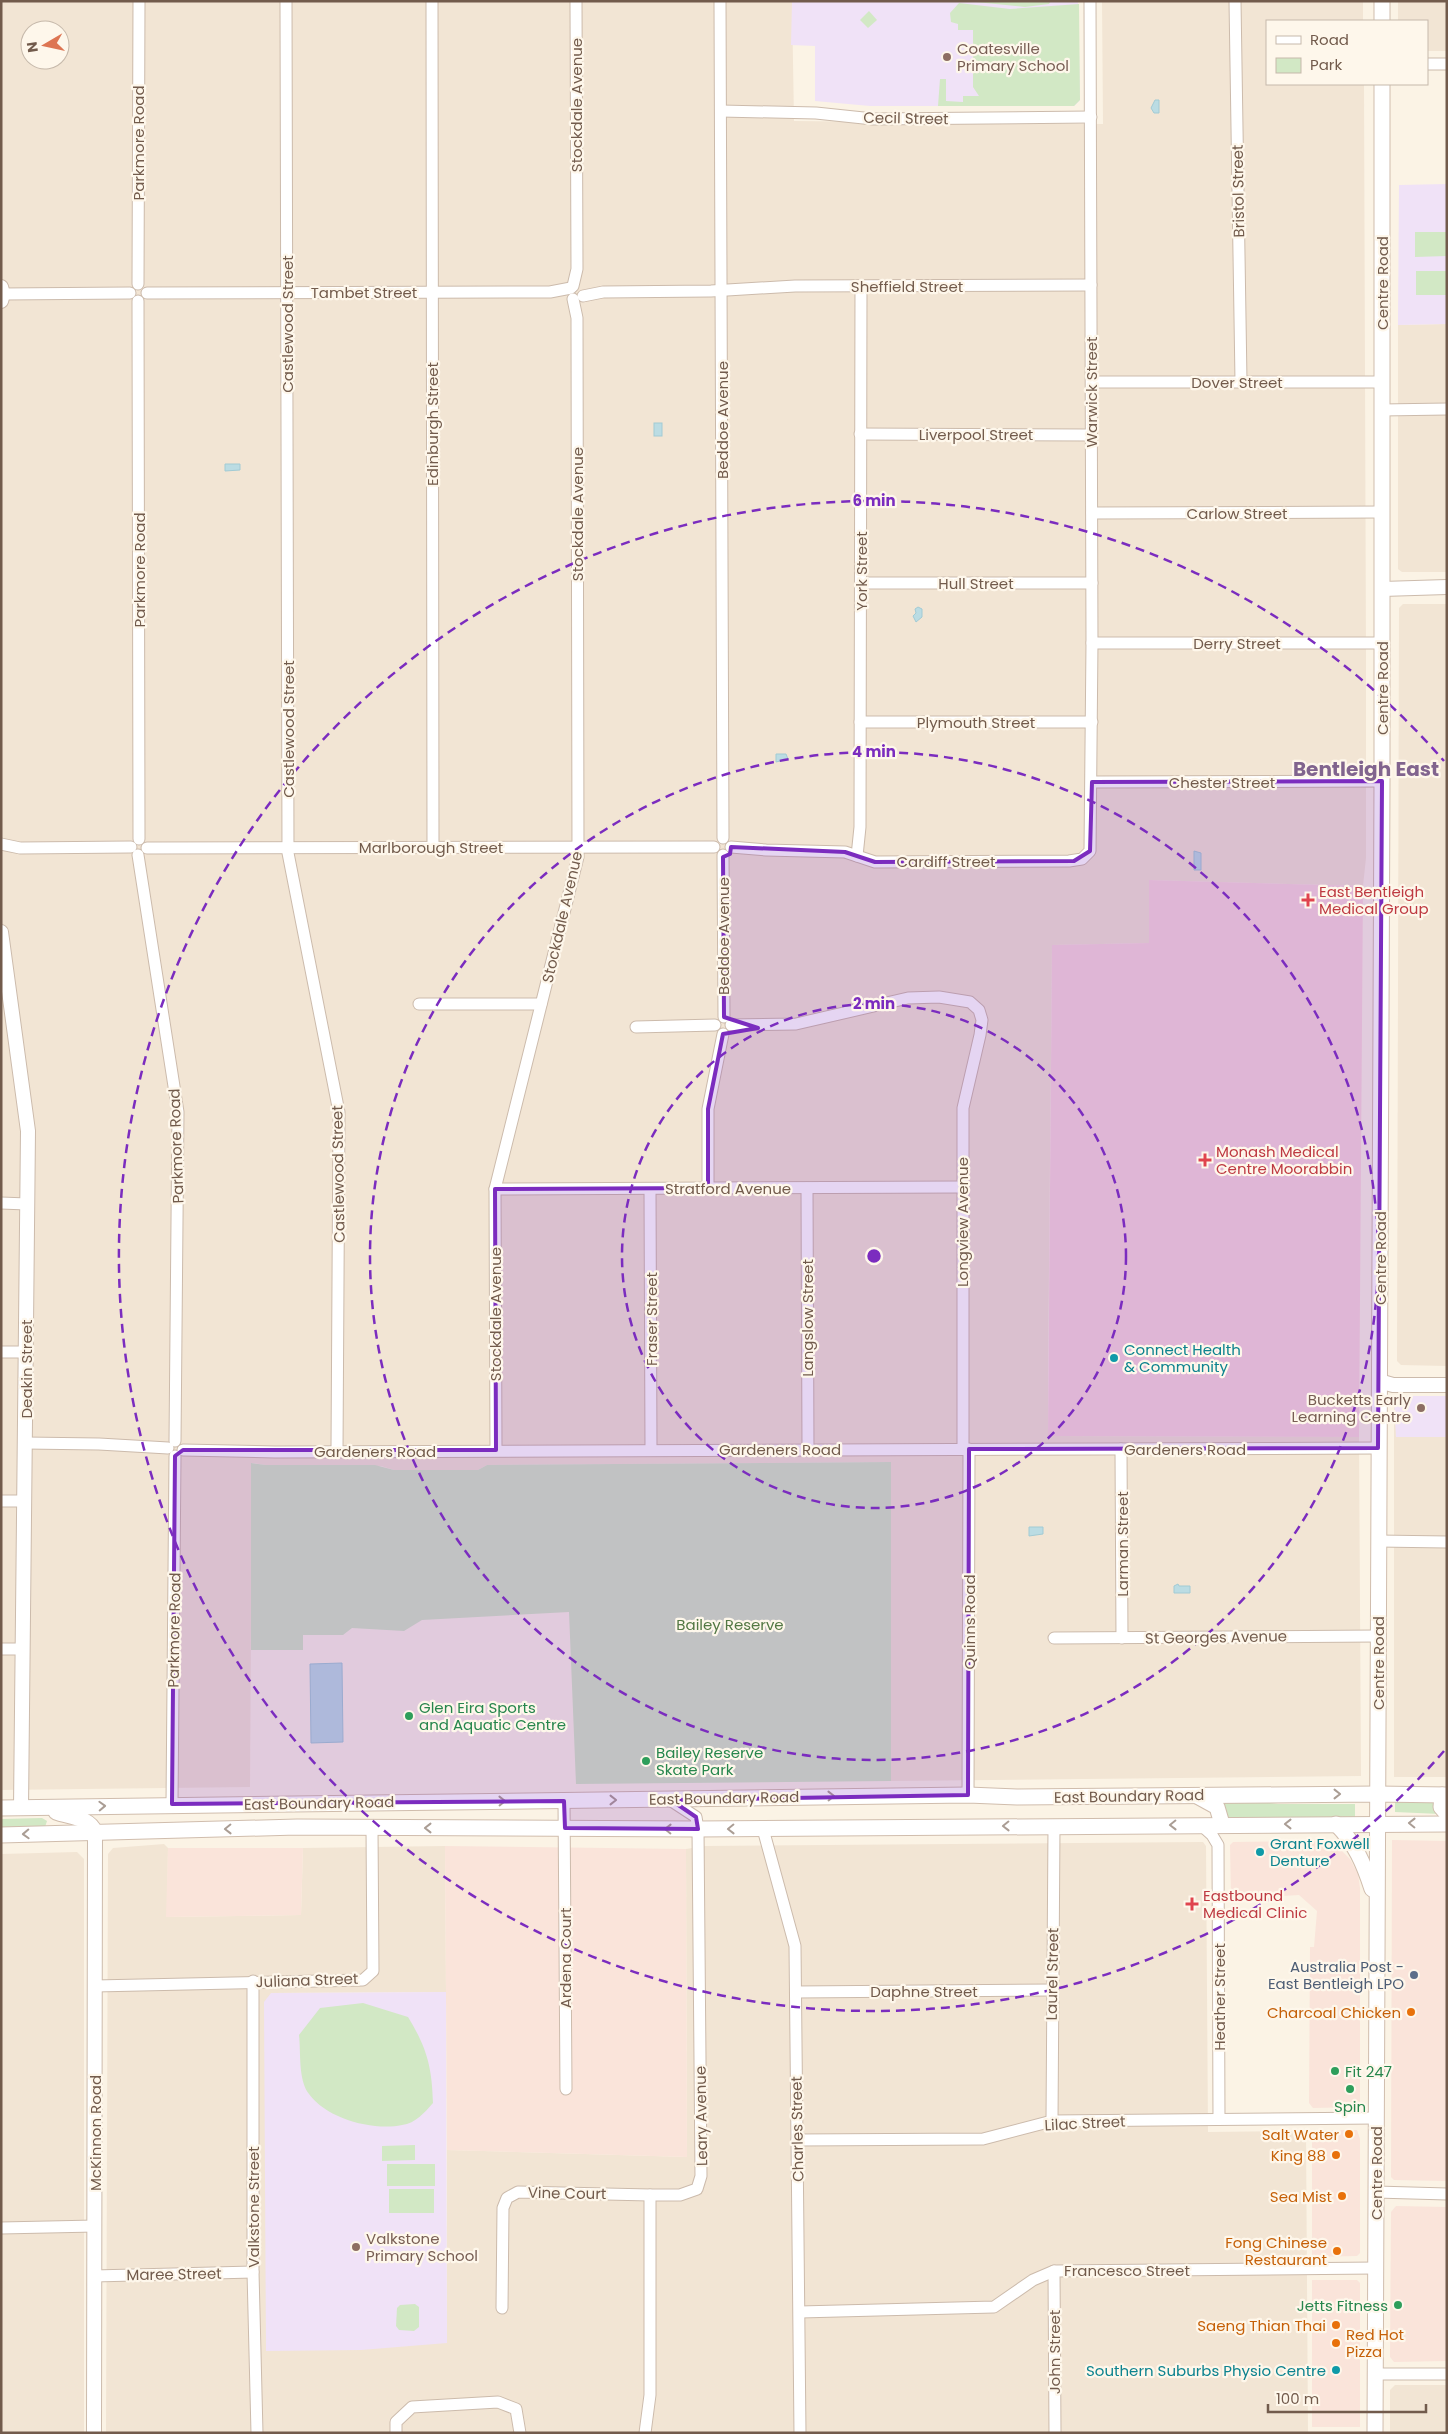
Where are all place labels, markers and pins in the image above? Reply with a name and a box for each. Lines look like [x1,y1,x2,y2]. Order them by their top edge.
place label: Coatesville Primary School [957,38,1069,76]
marker: Coatesville Primary School [941,51,953,63]
place label: East Bentleigh Medical Group [1319,881,1429,919]
marker: East Bentleigh Medical Group [1301,893,1315,907]
place label: Monash Medical Centre Moorabbin [1216,1141,1352,1179]
marker: Monash Medical Centre Moorabbin [1198,1153,1212,1167]
centre of rings [865,1247,883,1265]
place label: Connect Health & Community [1124,1339,1241,1377]
marker: Connect Health & Community [1108,1352,1120,1364]
place label: Bucketts Early Learning Centre [1292,1389,1412,1427]
marker: Bucketts Early Learning Centre [1415,1402,1427,1414]
place label: Glen Eira Sports and Aquatic Centre [419,1697,566,1735]
marker: Glen Eira Sports and Aquatic Centre [403,1710,415,1722]
place label: Bailey Reserve Skate Park [656,1742,763,1780]
marker: Bailey Reserve Skate Park [640,1755,652,1767]
place label: Grant Foxwell Denture [1270,1833,1370,1871]
marker: Grant Foxwell Denture [1254,1846,1266,1858]
place label: Eastbound Medical Clinic [1203,1885,1307,1923]
marker: Eastbound Medical Clinic [1185,1897,1199,1911]
place label: Australia Post - East Bentleigh LPO [1268,1956,1404,1994]
marker: Australia Post - East Bentleigh LPO [1408,1969,1420,1981]
place label: Charcoal Chicken [1267,2002,1401,2023]
marker: Charcoal Chicken [1405,2006,1417,2018]
place label: Fit 247 [1345,2061,1392,2082]
marker: Fit 247 [1329,2065,1341,2077]
marker: Spin [1344,2083,1356,2095]
place label: Spin [1334,2096,1366,2117]
place label: Salt Water [1262,2124,1339,2145]
marker: Salt Water [1343,2128,1355,2140]
place label: King 88 [1271,2145,1326,2166]
marker: King 88 [1330,2149,1342,2161]
place label: Sea Mist [1270,2186,1332,2207]
marker: Sea Mist [1336,2190,1348,2202]
place label: Valkstone Primary School [366,2228,478,2266]
place label: Fong Chinese Restaurant [1225,2232,1327,2270]
marker: Valkstone Primary School [350,2241,362,2253]
marker: Fong Chinese Restaurant [1331,2245,1343,2257]
place label: Jetts Fitness [1297,2295,1388,2316]
marker: Jetts Fitness [1392,2299,1404,2311]
place label: Saeng Thian Thai [1197,2315,1326,2336]
marker: Saeng Thian Thai [1330,2319,1342,2331]
place label: Red Hot Pizza [1346,2324,1404,2362]
marker: Red Hot Pizza [1330,2337,1342,2349]
place label: Southern Suburbs Physio Centre [1086,2360,1326,2381]
marker: Southern Suburbs Physio Centre [1330,2364,1342,2376]

